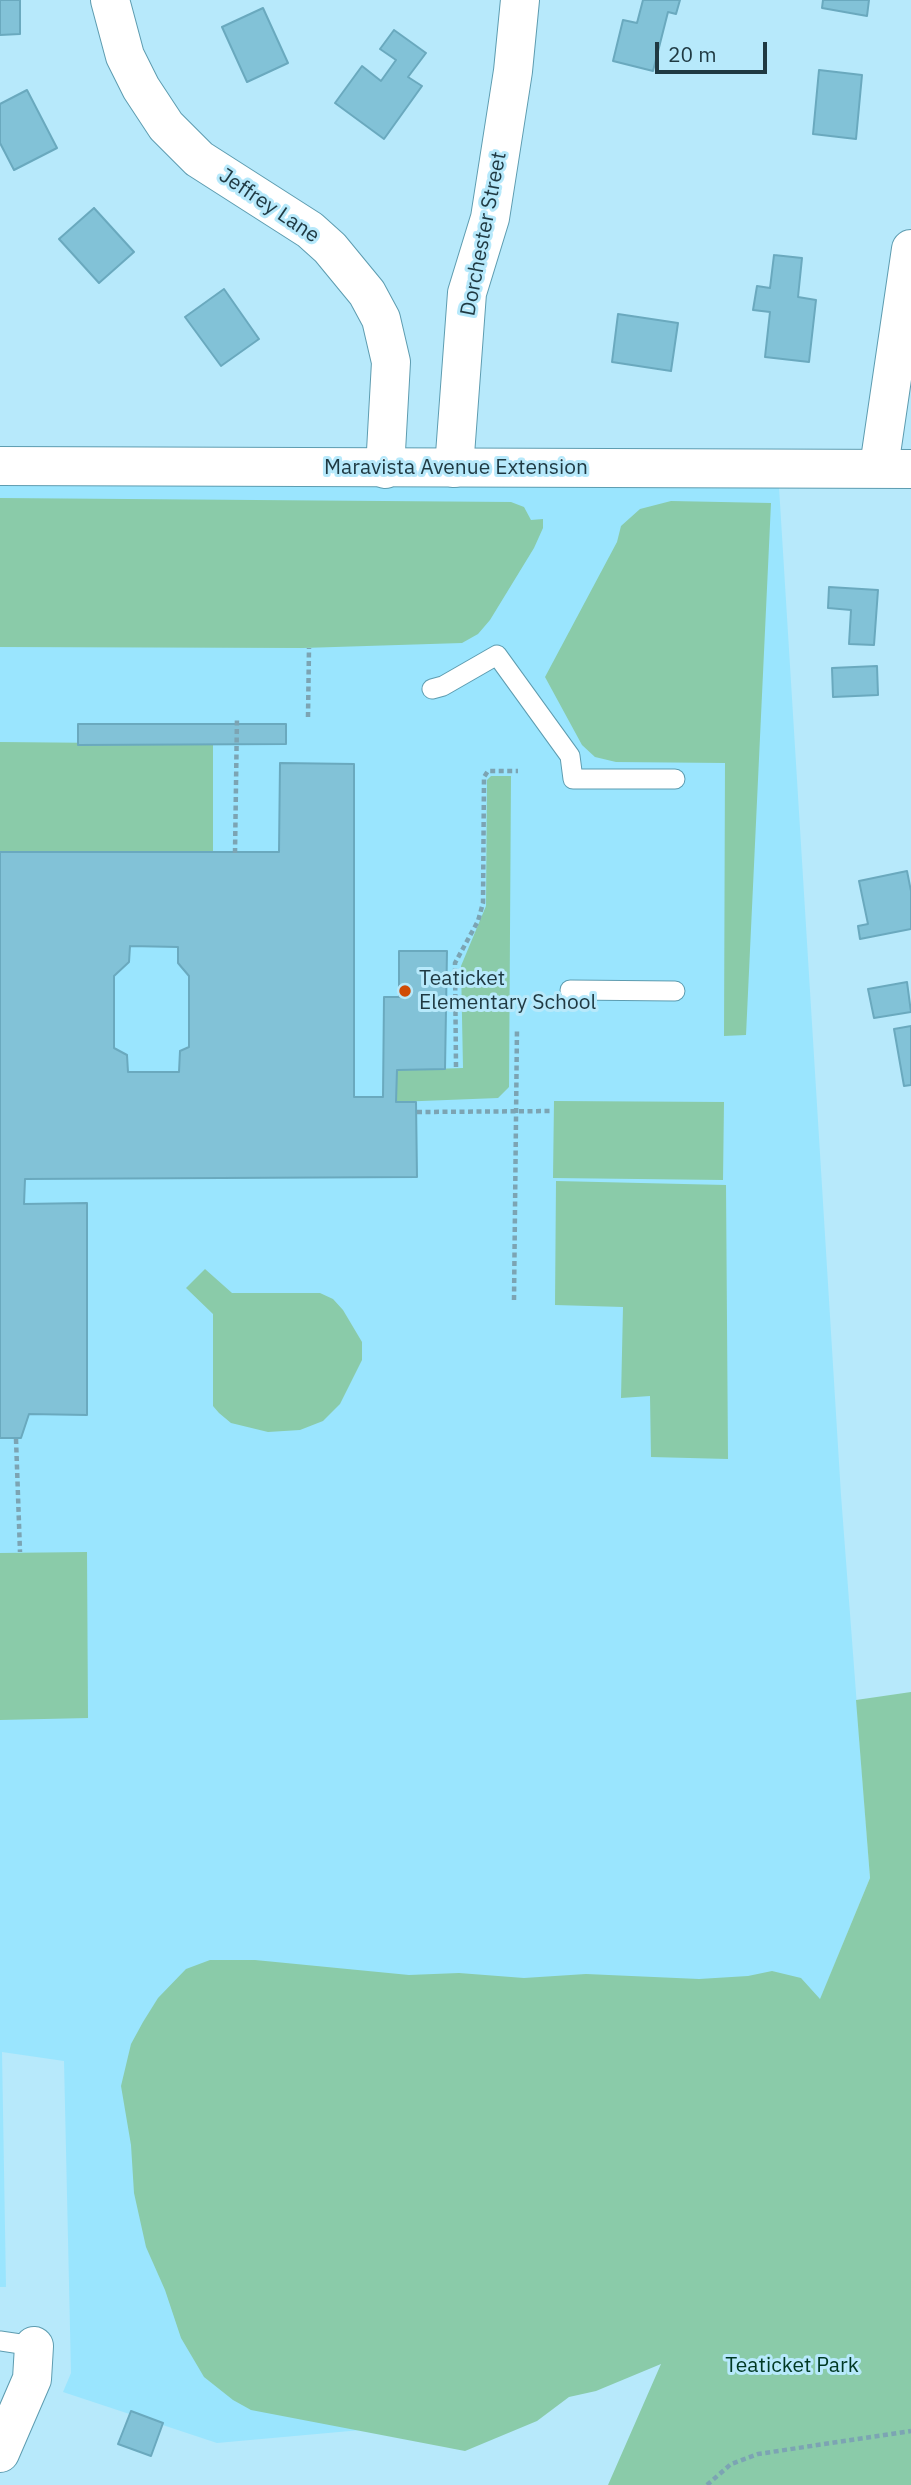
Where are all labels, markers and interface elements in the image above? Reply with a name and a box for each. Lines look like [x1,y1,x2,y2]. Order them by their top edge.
scale bar [659,28,771,72]
text: 20 m [668,40,717,68]
street label: Dorchester Street [456,150,512,318]
street label: Jeffrey Lane [214,163,324,249]
street label: Maravista Avenue Extension [324,455,588,481]
place label: Teaticket Elementary School [419,966,596,1016]
marker: Teaticket Elementary School [397,983,413,999]
park label: Teaticket Park [725,2353,859,2379]

